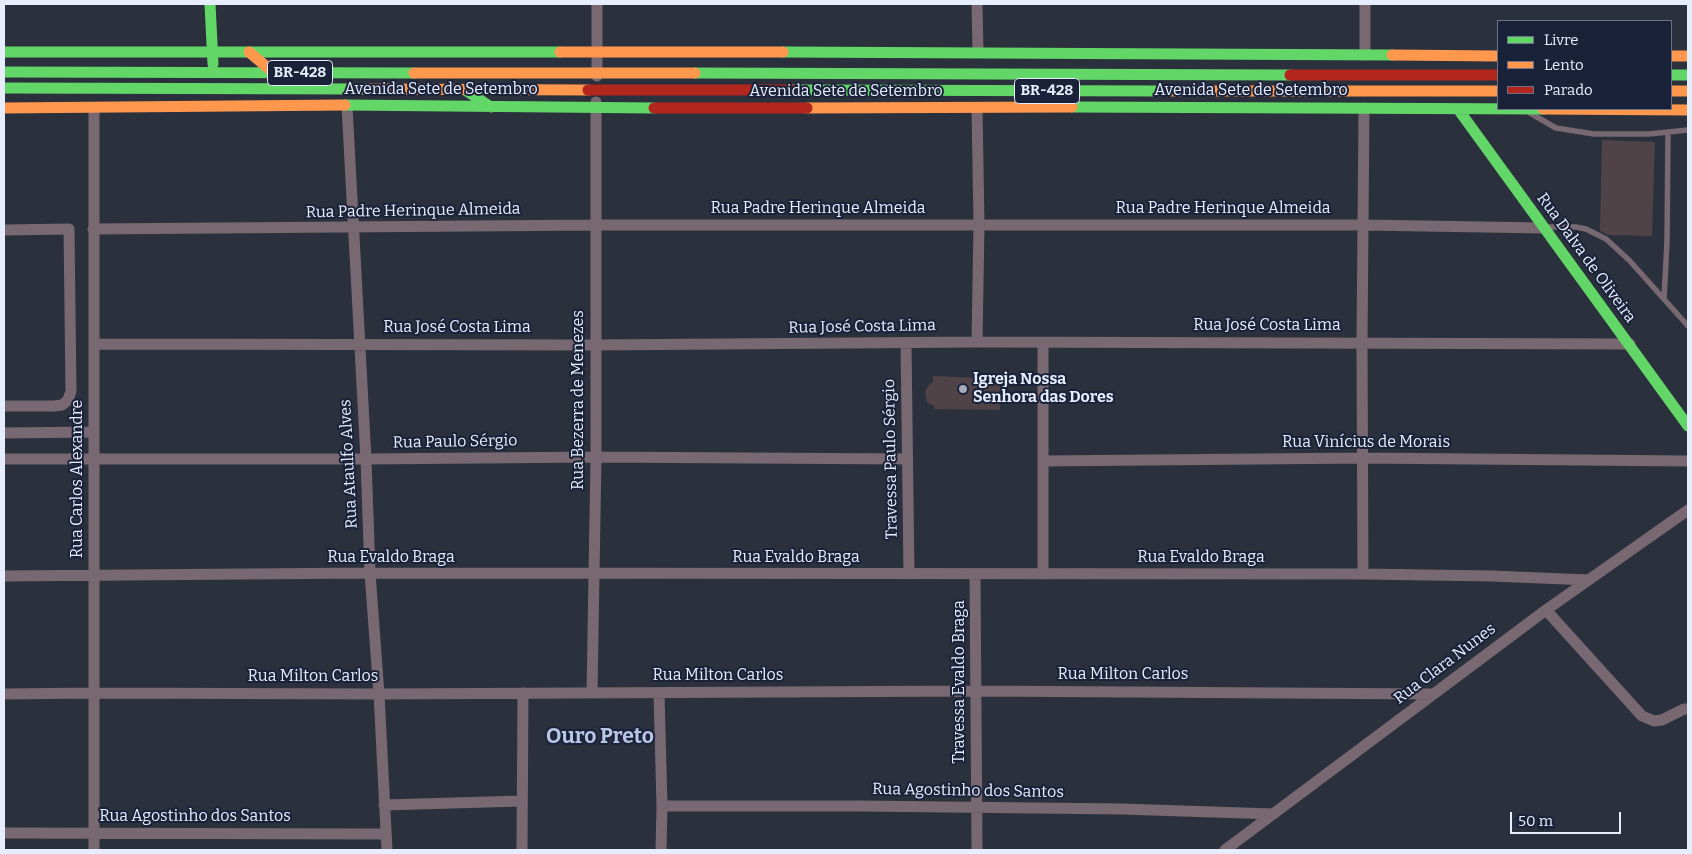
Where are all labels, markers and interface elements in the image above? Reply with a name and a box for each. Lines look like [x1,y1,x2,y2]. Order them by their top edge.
legend [1497,20,1672,110]
text: Livre [1544,31,1579,49]
text: Lento [1544,56,1584,74]
road number: BR-428 [268,60,332,86]
road number: BR-428 [1014,78,1080,104]
street label: Avenida Sete de Setembro [344,80,538,100]
street label: Avenida Sete de Setembro [1154,81,1348,101]
text: Parado [1544,81,1593,99]
street label: Avenida Sete de Setembro [749,82,943,102]
street label: Rua Dalva de Oliveira [1532,189,1640,327]
street label: Rua Padre Herinque Almeida [711,199,925,219]
street label: Rua Padre Herinque Almeida [1116,199,1330,219]
street label: Rua Padre Herinque Almeida [305,200,521,222]
street label: Rua Bezerra de Menezes [569,310,589,490]
street label: Rua José Costa Lima [788,316,936,338]
street label: Rua José Costa Lima [1193,316,1341,336]
street label: Rua José Costa Lima [383,318,531,338]
place label: Igreja Nossa Senhora das Dores [973,370,1114,408]
street label: Travessa Paulo Sérgio [880,379,902,539]
marker: Igreja Nossa Senhora das Dores [957,383,969,395]
street label: Rua Ataulfo Alves [336,399,362,529]
street label: Rua Carlos Alexandre [68,400,88,558]
street label: Rua Paulo Sérgio [393,431,517,453]
street label: Rua Vinícius de Morais [1282,433,1450,453]
street label: Rua Evaldo Braga [327,548,455,568]
street label: Rua Evaldo Braga [732,548,860,568]
street label: Rua Evaldo Braga [1137,548,1265,568]
street label: Travessa Evaldo Braga [950,600,970,764]
street label: Rua Clara Nunes [1390,619,1500,709]
street label: Rua Milton Carlos [1058,665,1188,685]
street label: Rua Milton Carlos [653,666,783,686]
street label: Rua Milton Carlos [248,667,378,687]
district label: Ouro Preto [546,724,654,750]
street label: Rua Agostinho dos Santos [872,780,1064,802]
scale bar [1512,802,1623,834]
street label: Rua Agostinho dos Santos [99,807,291,827]
text: 50 m [1518,812,1553,830]

